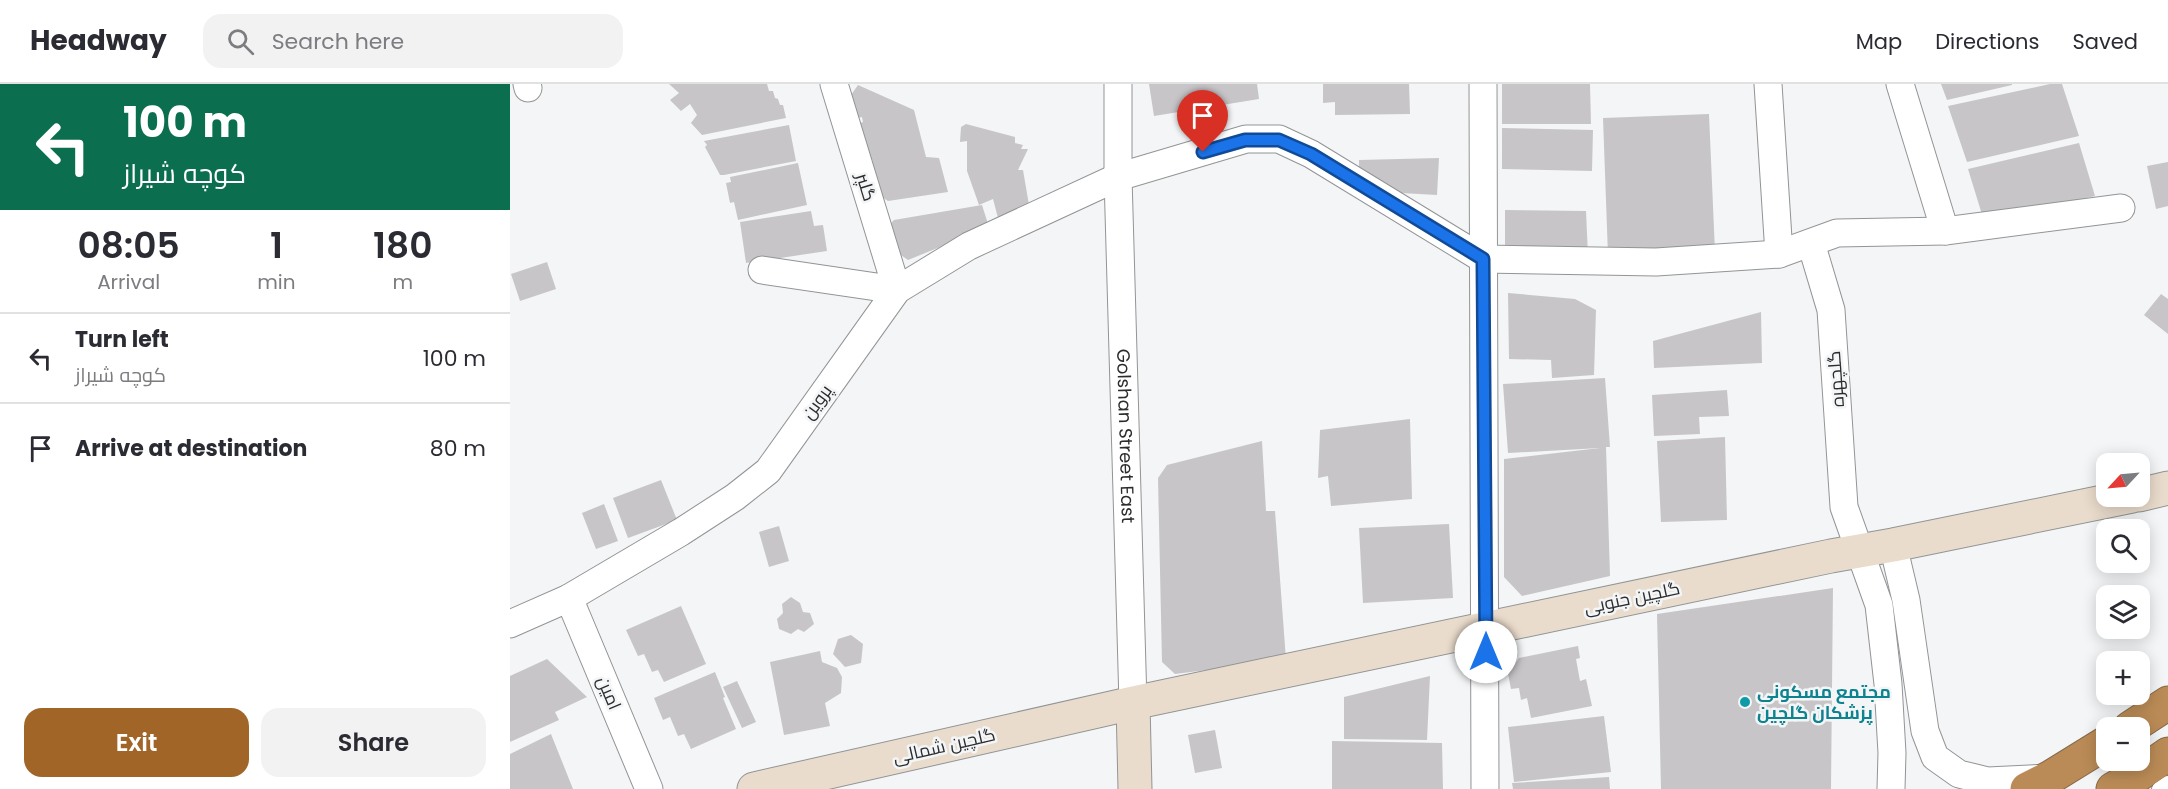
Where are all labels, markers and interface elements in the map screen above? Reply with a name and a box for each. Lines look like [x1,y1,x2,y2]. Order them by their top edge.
search box [203,14,623,68]
text: Headway [30,21,167,60]
icon: search [224,25,257,58]
text: Search here [272,26,404,57]
text: Map [1856,27,1902,56]
text: Directions [1935,27,2039,56]
text: Saved [2072,27,2138,56]
pin [1177,90,1228,152]
text: 100 m [123,93,247,152]
icon: arrive [1186,99,1219,132]
icon: left [24,108,102,186]
text: کوچه شیراز [123,155,246,192]
street label: گلپر [850,169,883,204]
text: 08:05 [77,220,180,271]
text: 1 [270,220,283,271]
text: 180 [373,220,432,271]
text: Arrival [97,268,160,296]
text: min [257,268,296,296]
text: m [392,268,413,296]
text: Turn left [75,324,169,355]
icon: left [24,342,57,375]
text: 100 m [423,343,486,374]
street label: Golshan Street East [1111,348,1141,523]
street label: گلچهره [1821,350,1850,408]
text: کوچه شیراز [75,361,166,389]
street label: پروین [795,379,838,424]
icon: arrive [24,432,57,465]
text: Arrive at destination [75,433,307,464]
text: 80 m [430,433,486,464]
north arrow [2096,453,2150,507]
map controls [2096,453,2150,771]
button: search [2096,519,2150,573]
street label: گلچین جنوبی [1582,575,1682,620]
button: layers [2096,585,2150,639]
position arrow [1454,620,1518,684]
button: + [2096,651,2150,705]
street label: امین [591,672,628,713]
place label: مجتمع مسکونی پزشکان گلچین [1757,679,1891,725]
marker: مجتمع مسکونی پزشکان گلچین [1738,695,1752,709]
button: Exit [24,708,249,777]
button: Share [261,708,486,777]
button: − [2096,717,2150,771]
street label: گلچین شمالی [890,722,998,769]

